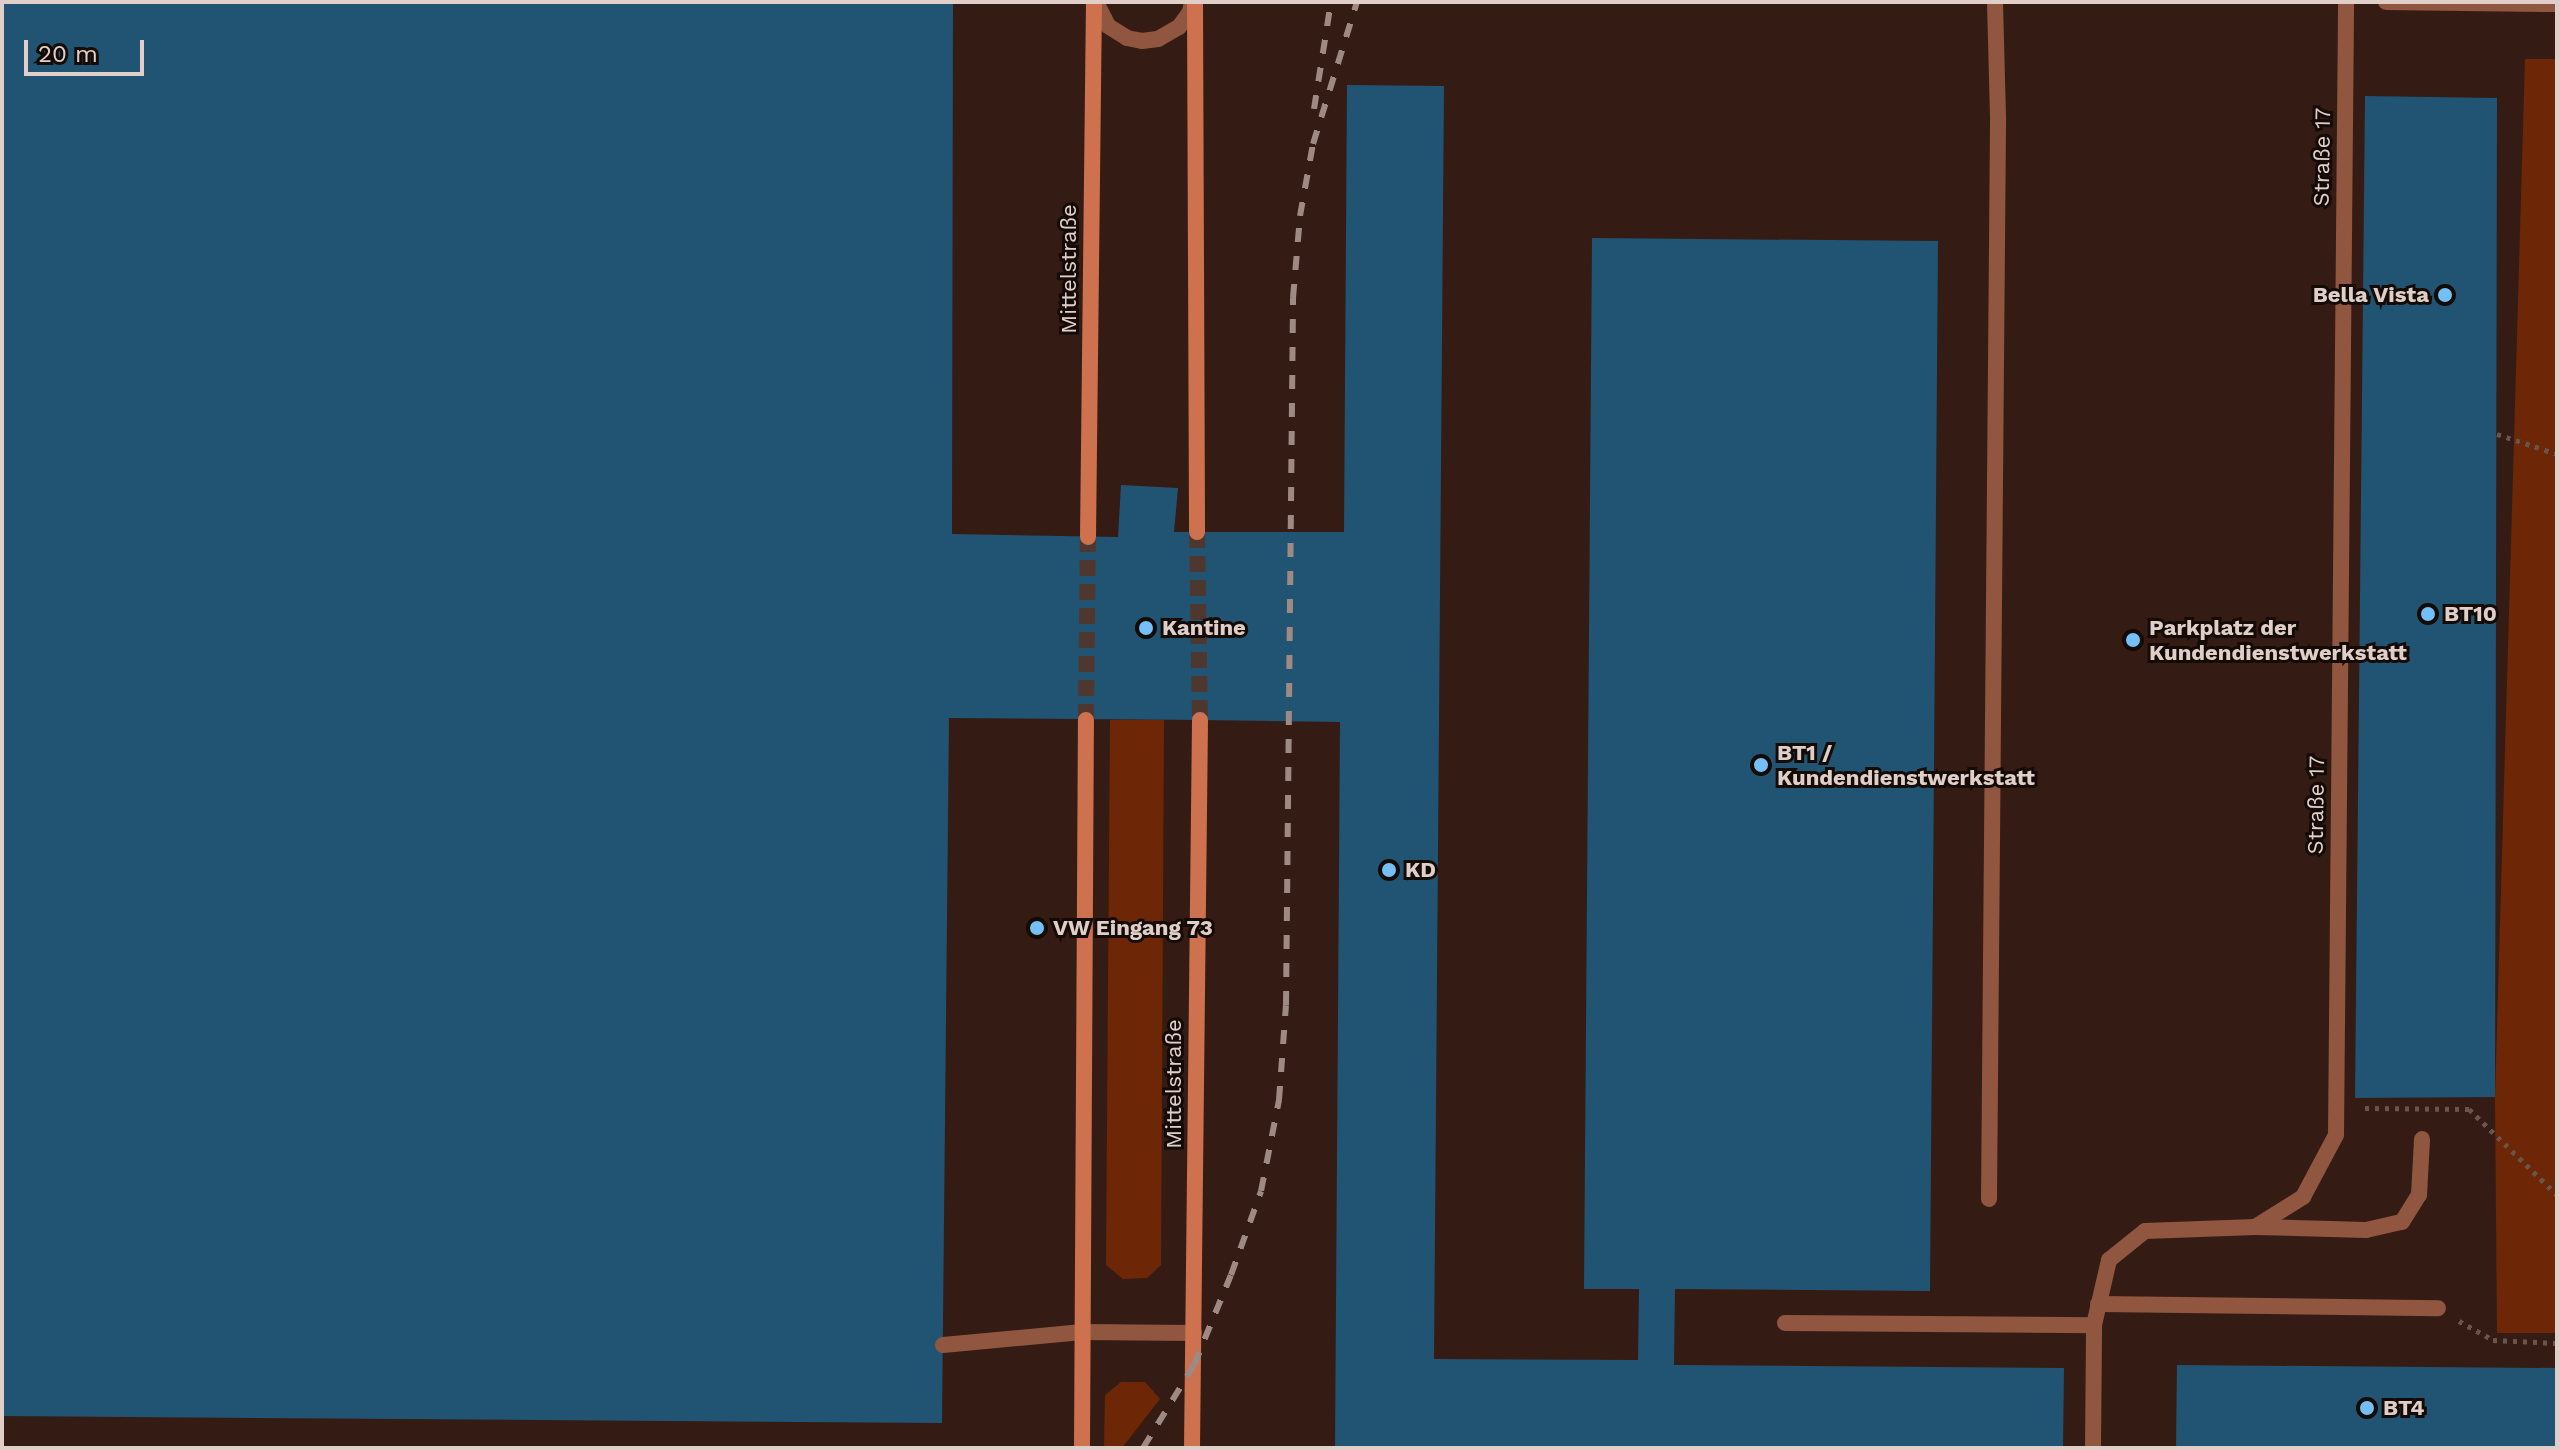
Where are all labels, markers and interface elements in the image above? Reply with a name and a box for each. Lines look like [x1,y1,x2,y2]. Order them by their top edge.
scale bar [28,24,148,74]
text: 20 m [38,40,98,68]
street label: Straße 17 [2308,107,2336,207]
street label: Mittelstraße [1056,204,1082,334]
place label: Bella Vista [2312,282,2429,308]
marker: Bella Vista [2436,286,2454,304]
place label: BT10 [2444,601,2497,627]
marker: BT10 [2419,605,2437,623]
place label: Parkplatz der Kundendienstwerkstatt [2149,614,2407,666]
place label: Kantine [1162,615,1246,641]
marker: Kantine [1137,619,1155,637]
marker: Parkplatz der Kundendienstwerkstatt [2124,631,2142,649]
place label: BT1 / Kundendienstwerkstatt [1777,739,2035,790]
street label: Straße 17 [2302,755,2330,855]
marker: BT1 / Kundendienstwerkstatt [1752,756,1770,774]
place label: KD [1405,857,1436,883]
marker: KD [1380,861,1398,879]
place label: VW Eingang 73 [1053,915,1214,941]
marker: VW Eingang 73 [1028,919,1046,937]
street label: Mittelstraße [1161,1019,1187,1149]
place label: BT4 [2383,1395,2425,1421]
marker: BT4 [2358,1399,2376,1417]

